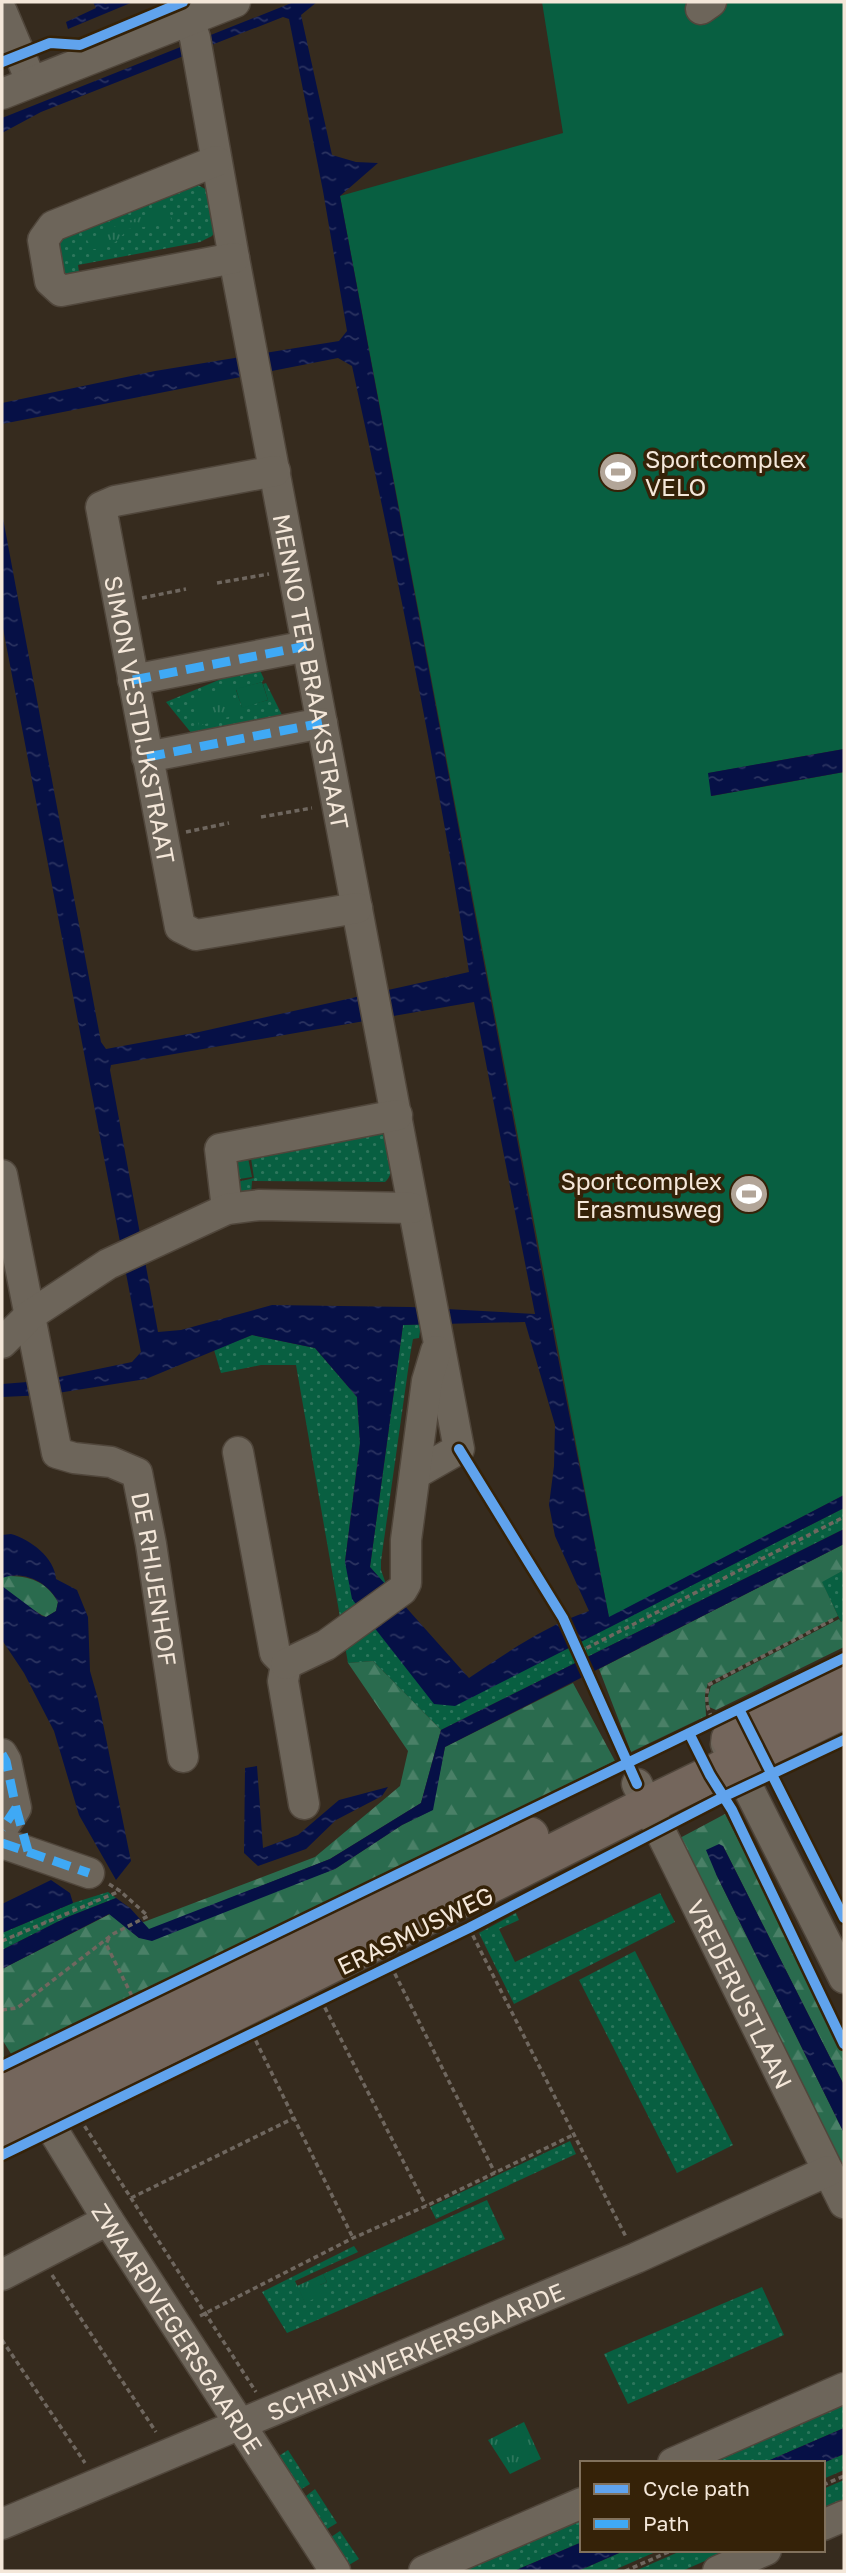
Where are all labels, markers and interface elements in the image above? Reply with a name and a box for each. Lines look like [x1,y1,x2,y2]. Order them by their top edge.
place label: Sportcomplex VELO [645,444,807,501]
sports icon: Sportcomplex VELO [597,451,639,493]
street label: MENNO TER BRAAKSTRAAT [268,511,356,832]
street label: SIMON VESTDIJKSTRAAT [100,573,182,866]
place label: Sportcomplex Erasmusweg [560,1166,722,1223]
sports icon: Sportcomplex Erasmusweg [728,1173,770,1215]
street label: DE RHIJENHOF [127,1489,184,1668]
street label: ERASMUSWEG [332,1880,498,1980]
street label: VREDERUSTLAAN [682,1894,800,2093]
street label: ZWAARDVEGERSGAARDE [87,2198,269,2459]
street label: SCHRIJNWERKERSGAARDE [262,2276,568,2426]
legend [580,2461,825,2552]
text: Cycle path [643,2475,750,2501]
text: Path [643,2510,690,2536]

